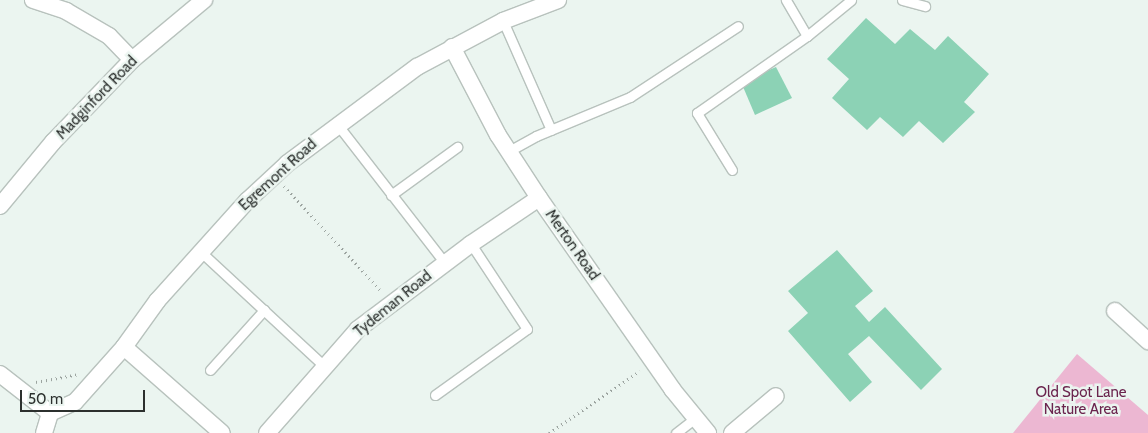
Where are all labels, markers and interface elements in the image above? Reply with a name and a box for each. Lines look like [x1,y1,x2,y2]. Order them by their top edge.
street label: Madginford Road [53,53,141,143]
street label: Egremont Road [235,135,321,215]
street label: Merton Road [541,206,603,284]
street label: Tydeman Road [350,267,436,341]
scale bar [22,380,148,412]
park label: Old Spot Lane Nature Area [1035,383,1127,418]
text: 50 m [28,390,63,408]

